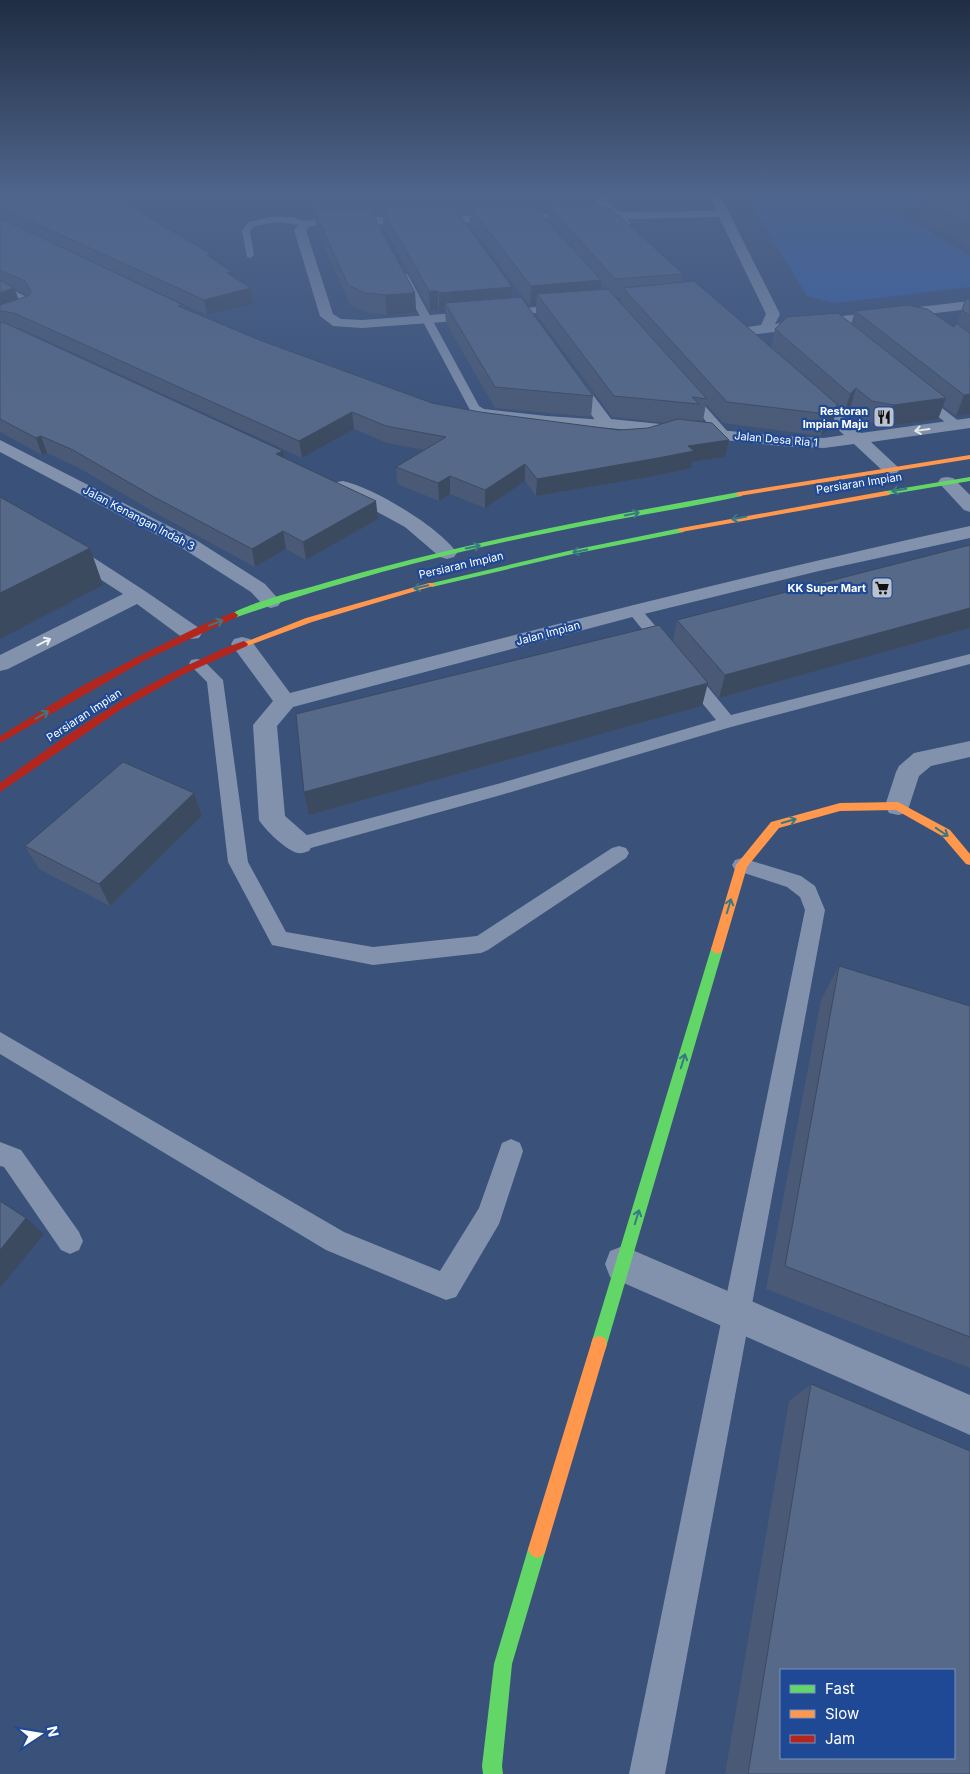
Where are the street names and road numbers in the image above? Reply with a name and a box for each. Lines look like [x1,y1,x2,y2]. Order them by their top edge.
street label: Jalan Desa Ria 1 [734,428,818,450]
street label: Persiaran Impian [815,469,903,497]
street label: Jalan Kenangan Indah 3 [81,483,198,554]
street label: Persiaran Impian [417,548,505,582]
street label: Jalan Impian [515,618,581,648]
street label: Persiaran Impian [44,686,124,744]

